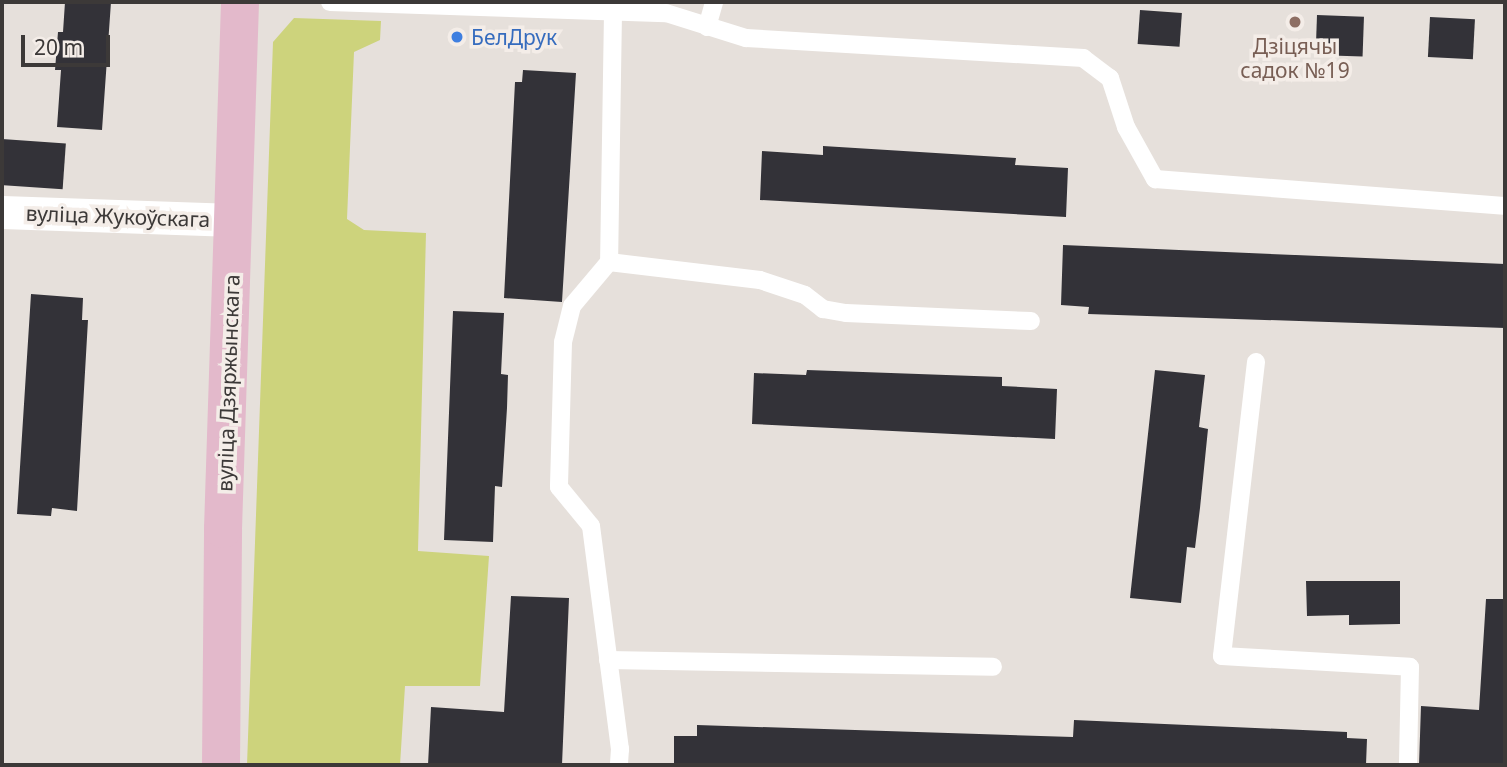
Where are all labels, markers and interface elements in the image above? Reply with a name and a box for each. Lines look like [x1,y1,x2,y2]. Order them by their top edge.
marker: Дзіцячы садок №19 [1287,14,1303,30]
scale bar [24,21,114,65]
place label: БелДрук [471,24,557,50]
marker: БелДрук [449,29,465,45]
text: 20 m [34,33,83,61]
place label: Дзіцячы садок №19 [1240,33,1350,83]
street label: вуліца Жукоўскага [25,200,211,232]
street label: вуліца Дзяржынскага [212,274,244,492]

